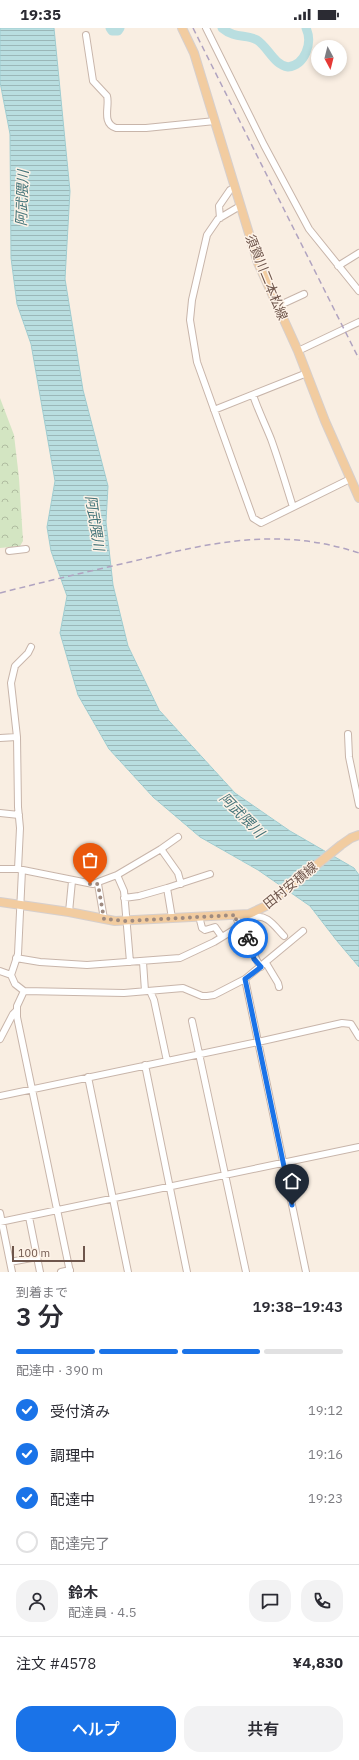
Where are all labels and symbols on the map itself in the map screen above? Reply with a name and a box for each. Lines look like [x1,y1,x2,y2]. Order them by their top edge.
north arrow [311,40,347,76]
water label: 阿武隈川 [12,168,32,226]
street label: 須賀川二本松線 [242,232,291,323]
water label: 阿武隈川 [82,494,109,554]
water label: 阿武隈川 [216,789,270,843]
pin [73,843,107,884]
street label: 田村安積線 [260,858,321,912]
courier [228,918,268,958]
pin [275,1164,309,1205]
scale bar [12,1244,85,1263]

